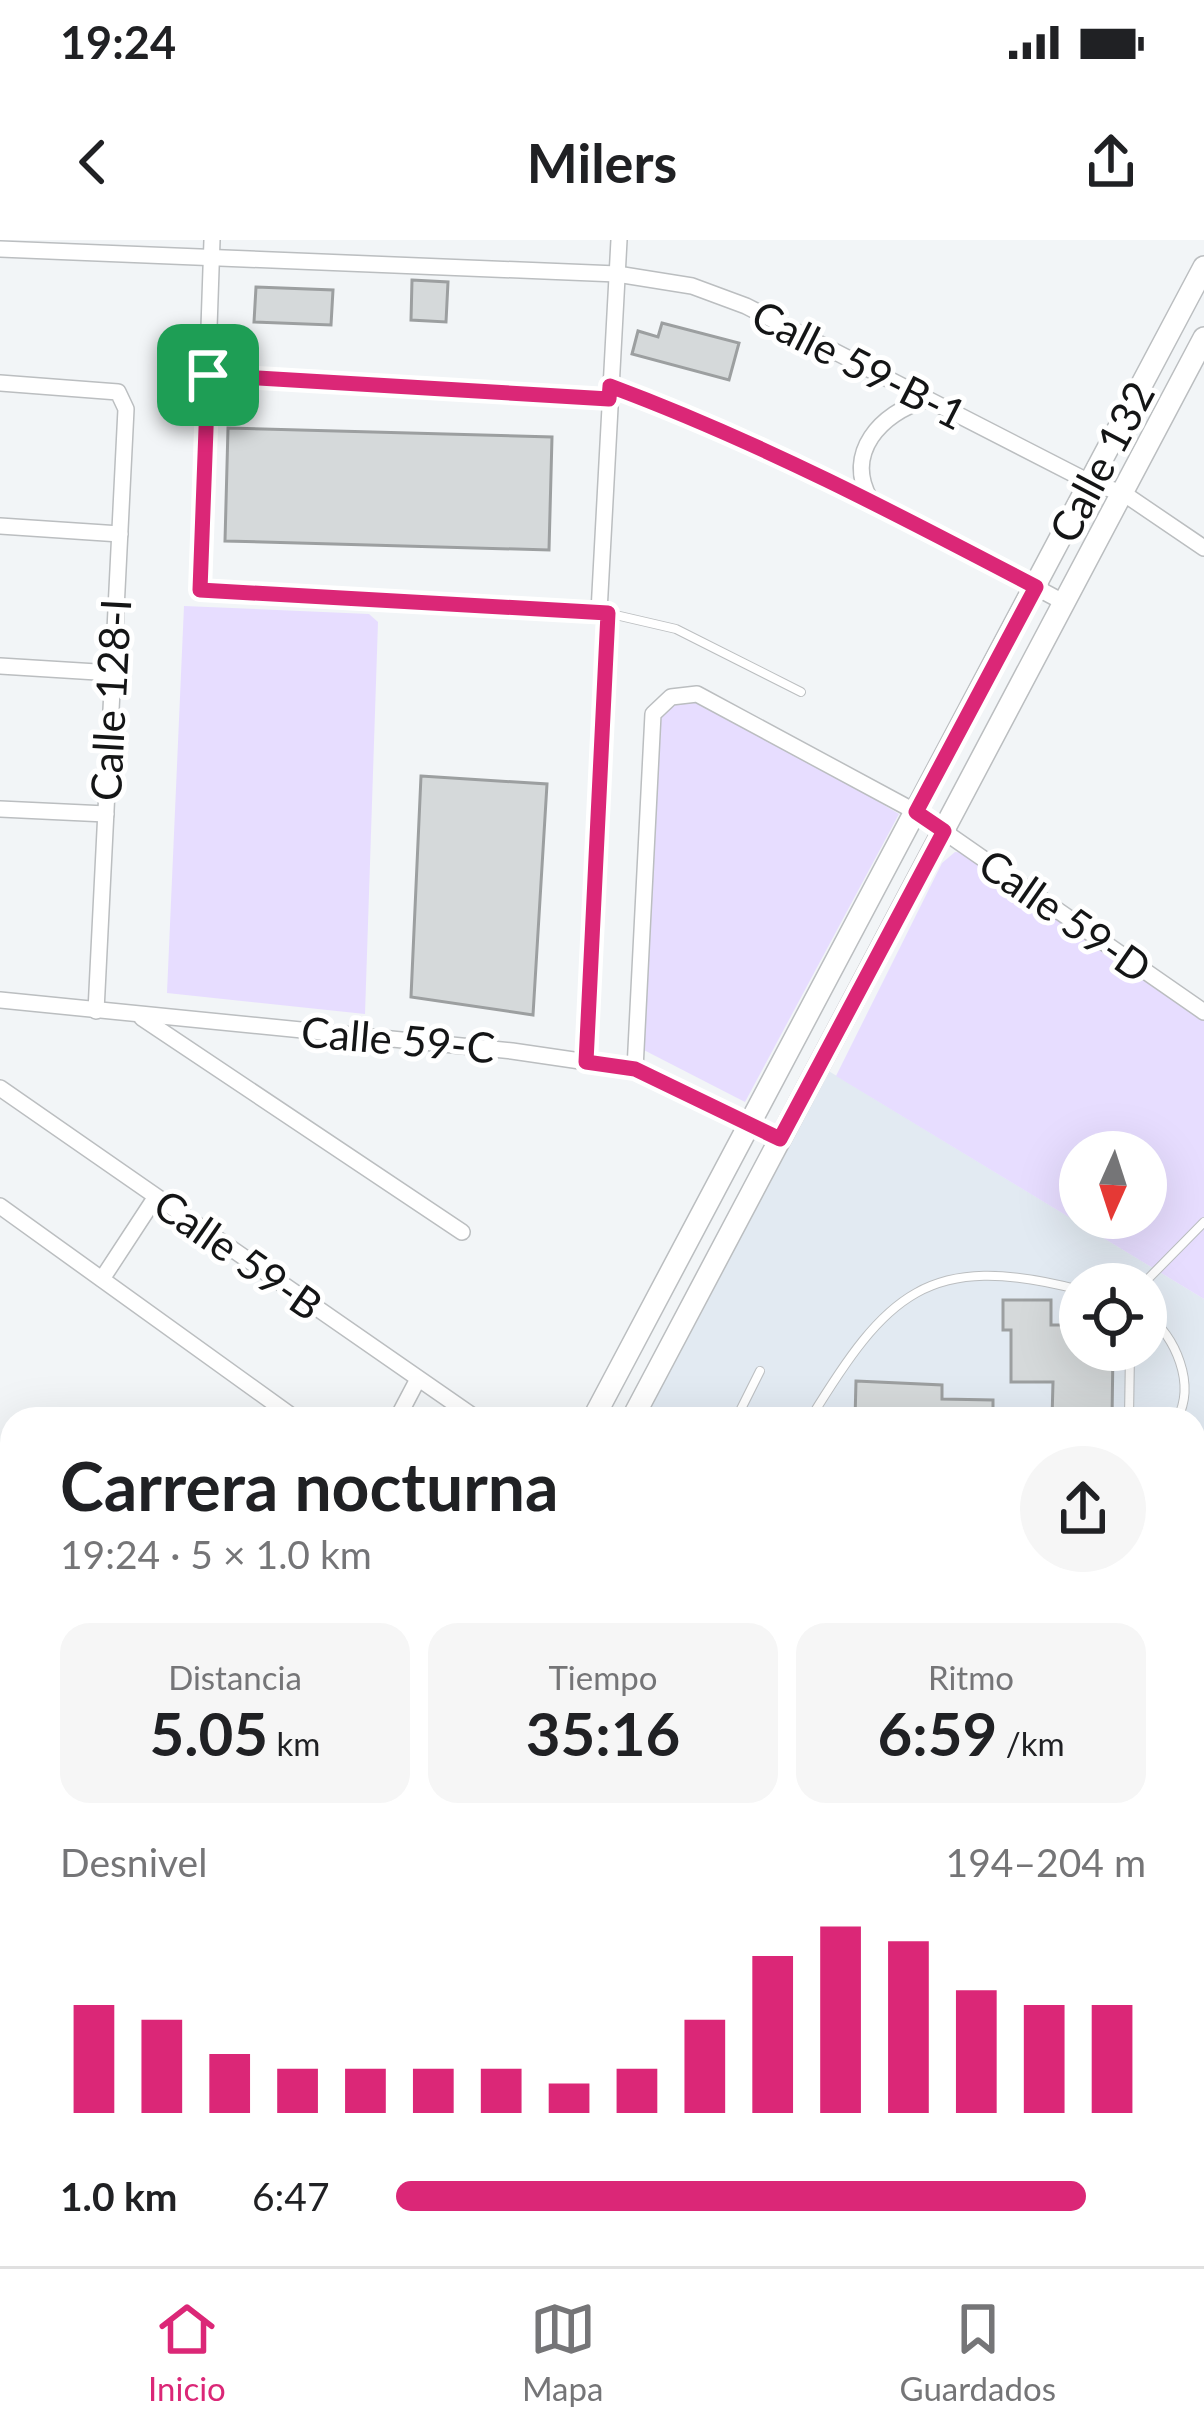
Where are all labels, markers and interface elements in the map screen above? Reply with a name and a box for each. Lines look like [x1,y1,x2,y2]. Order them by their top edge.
text: 19:24 [60,15,176,69]
icon: back [60,129,126,195]
icon: share [1078,129,1144,195]
text: Milers [527,130,677,195]
street label: Calle 59-B-1 [744,289,975,439]
pin [157,324,259,426]
icon: arrive [175,342,241,408]
street label: Calle 132 [1038,373,1164,550]
street label: Calle 128-I [80,598,140,802]
street label: Calle 59-D [970,838,1161,992]
street label: Calle 59-C [299,1006,497,1072]
north arrow [1059,1131,1167,1239]
map controls [1059,1131,1167,1371]
street label: Calle 59-B [145,1178,332,1330]
button: locate [1059,1263,1167,1371]
text: Carrera nocturna [60,1446,558,1525]
button: share [1020,1446,1146,1572]
text: 19:24 · 5 × 1.0 km [60,1531,372,1577]
text: Distancia [168,1657,302,1697]
text: Tiempo [548,1657,658,1697]
text: Ritmo [928,1657,1014,1697]
text: 5.05 [149,1697,268,1769]
text: 35:16 [526,1697,680,1769]
text: 6:59 [877,1697,997,1769]
text: km [268,1723,321,1763]
text: /km [997,1723,1065,1763]
text: Desnivel [60,1839,207,1885]
text: 194–204 m [946,1839,1146,1885]
text: 1.0 km [60,2173,178,2219]
text: 6:47 [252,2173,330,2219]
tab: Inicio [148,2296,226,2408]
tab: Mapa [522,2296,603,2408]
tab: Guardados [900,2296,1056,2408]

